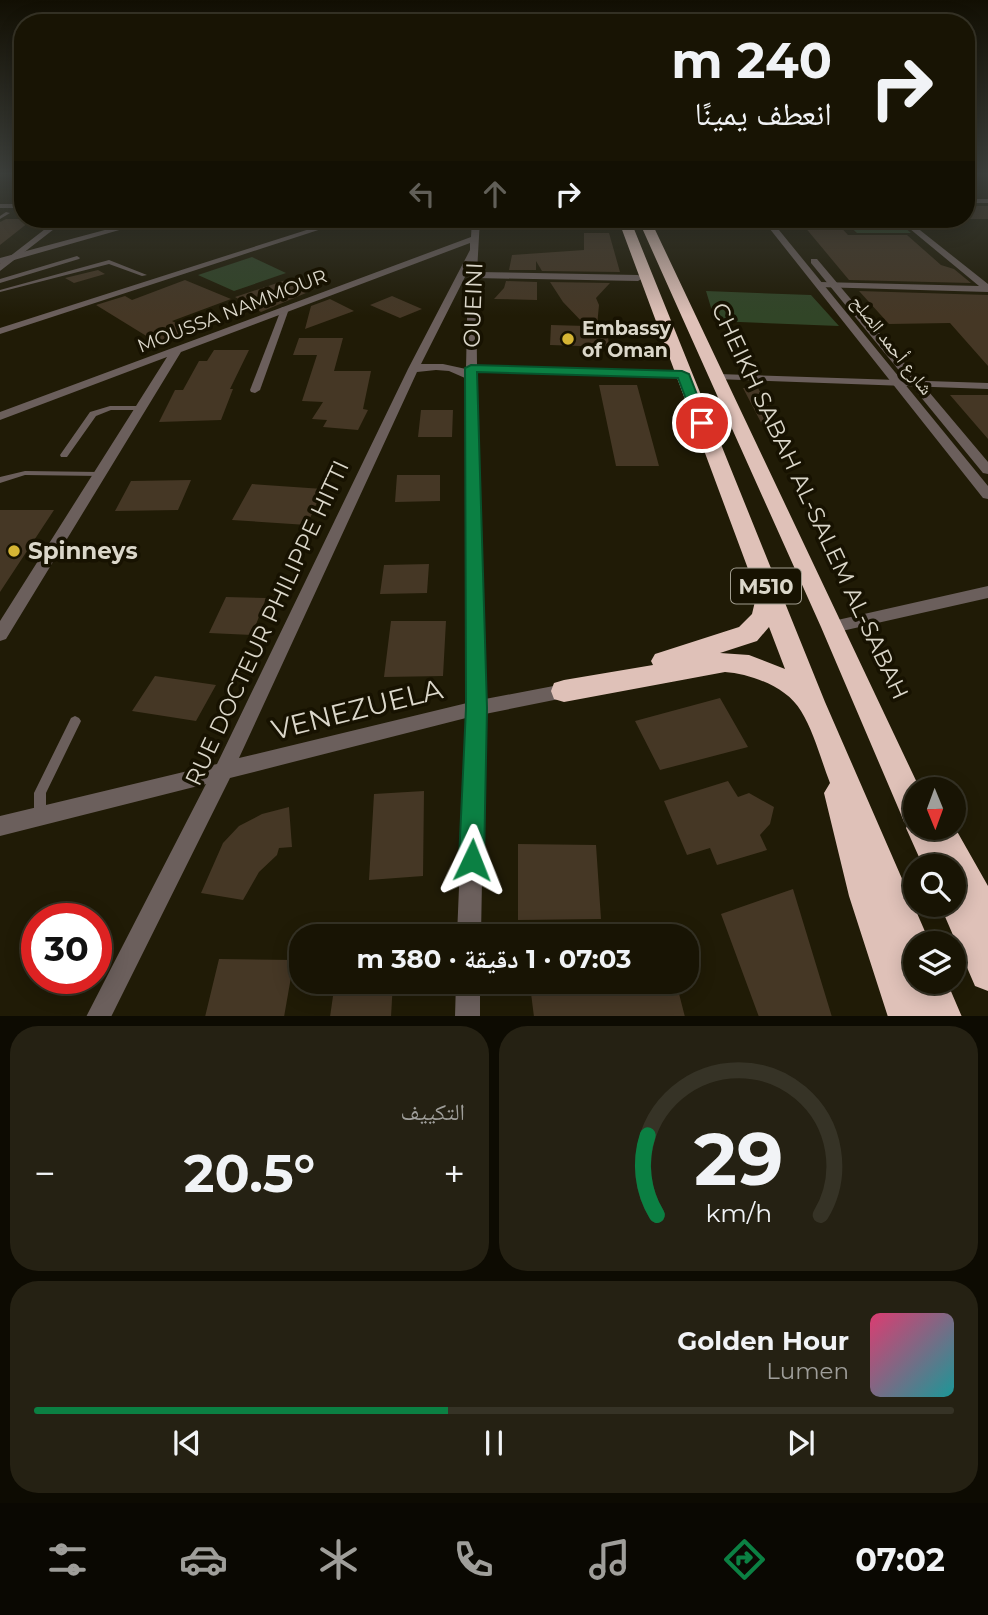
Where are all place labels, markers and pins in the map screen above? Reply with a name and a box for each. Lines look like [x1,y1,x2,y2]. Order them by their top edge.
place label: Embassy of Oman [582,317,672,362]
marker: Embassy of Oman [560,331,576,347]
pin [672,393,732,453]
place label: Spinneys [28,537,138,565]
marker: Spinneys [6,543,22,559]

